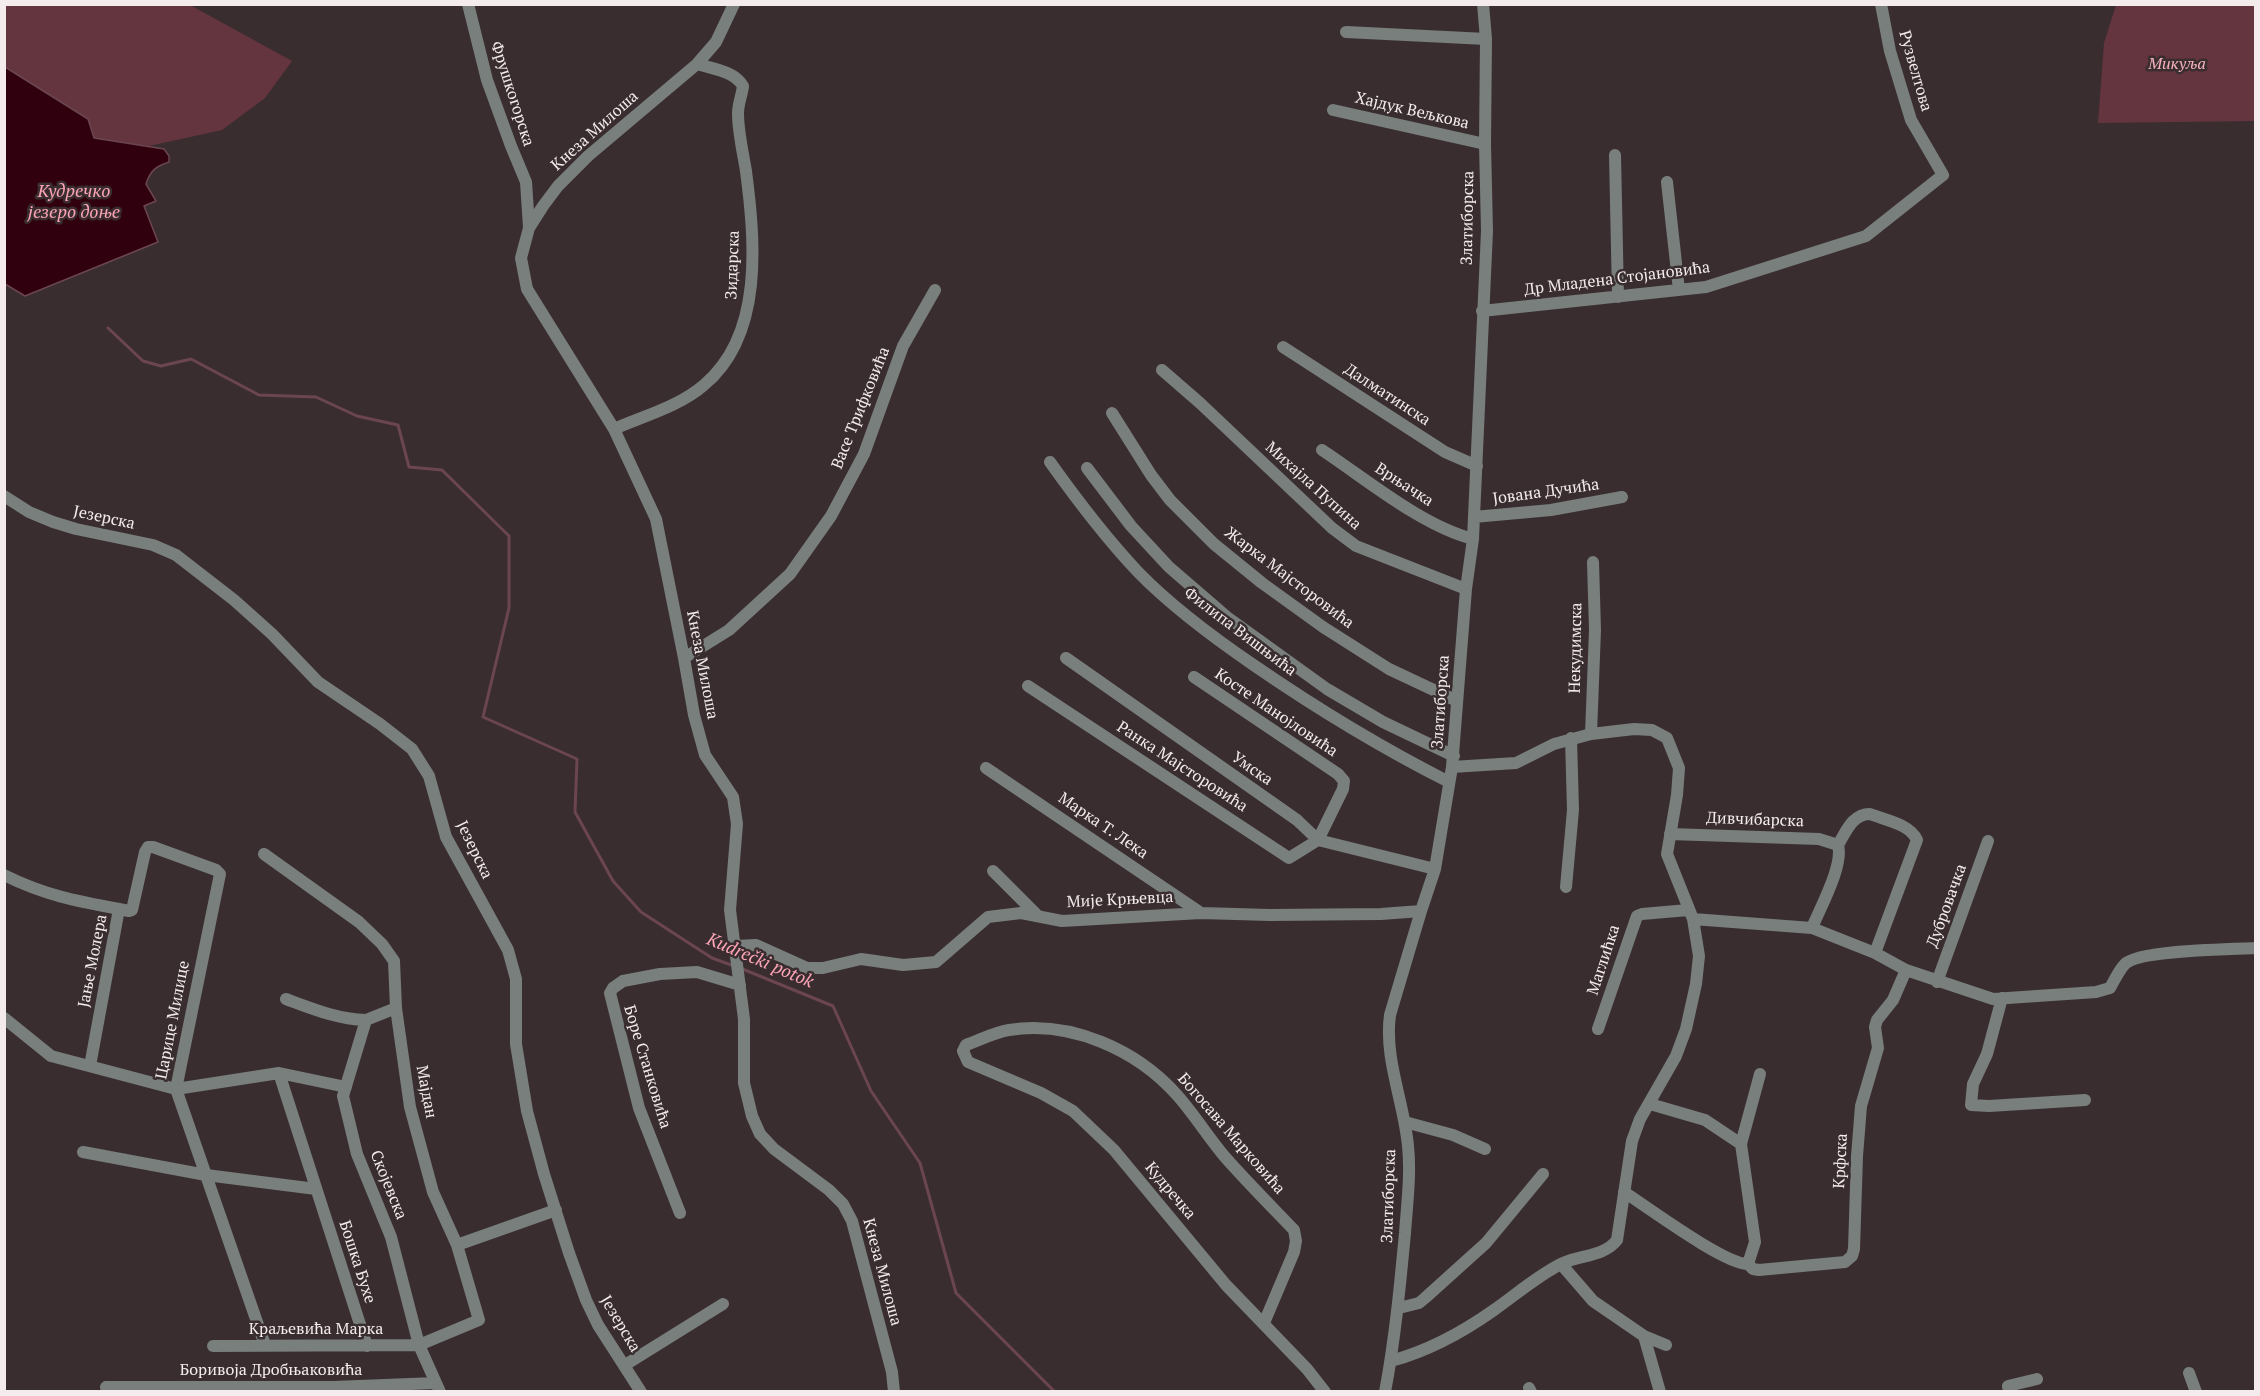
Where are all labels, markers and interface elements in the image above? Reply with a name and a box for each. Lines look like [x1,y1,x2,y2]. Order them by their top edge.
street label: Рузвелтова [1894,28,1936,114]
street label: Фрушкогорска [486,39,538,149]
park label: Микуља [2148,54,2206,74]
street label: Кнеза Милоша [548,87,642,175]
street label: Хајдук Вељкова [1353,89,1471,133]
street label: Златиборска [1458,171,1478,265]
water label: Кудречко језеро доње [28,181,120,224]
street label: Зидарска [722,230,744,300]
street label: Др Младена Стојановића [1523,258,1711,300]
street label: Васе Трифковића [828,344,894,472]
street label: Далматинска [1340,360,1434,430]
street label: Михајла Пупина [1261,438,1365,534]
street label: Врњачка [1371,459,1437,511]
street label: Јована Дучића [1491,475,1601,509]
street label: Језерска [71,502,137,534]
street label: Жарка Мајсторовића [1221,523,1357,633]
street label: Филипа Вишњића [1180,583,1300,681]
street label: Некудимска [1566,602,1586,694]
street label: Кнеза Милоша [682,609,722,721]
street label: Златиборска [1428,654,1454,750]
street label: Косте Манојловића [1211,665,1341,761]
street label: Ранка Мајсторовића [1113,718,1251,816]
street label: Умска [1228,748,1276,790]
street label: Марка Т. Лека [1054,789,1152,863]
street label: Дивчибарска [1706,809,1804,831]
street label: Језерска [452,818,496,882]
street label: Дубровачка [1923,862,1971,950]
street label: Мије Крњевца [1066,888,1174,912]
street label: Јање Молера [75,913,111,1009]
street label: Маглићка [1584,922,1624,998]
water label: Kudrečki potok [703,929,817,993]
street label: Царице Милице [152,959,194,1081]
street label: Боре Станковића [619,1003,675,1131]
street label: Мајдан [411,1064,441,1120]
street label: Богосава Марковића [1173,1070,1289,1198]
street label: Крфска [1830,1133,1852,1189]
street label: Скојевска [365,1148,411,1222]
street label: Златиборска [1378,1149,1400,1243]
street label: Кудречка [1141,1159,1199,1223]
street label: Кнеза Милоша [858,1216,906,1328]
street label: Бошка Бухе [335,1218,379,1306]
street label: Језерска [596,1292,644,1356]
street label: Краљевића Марка [249,1319,383,1339]
street label: Боривоја Дробњаковића [180,1360,362,1380]

